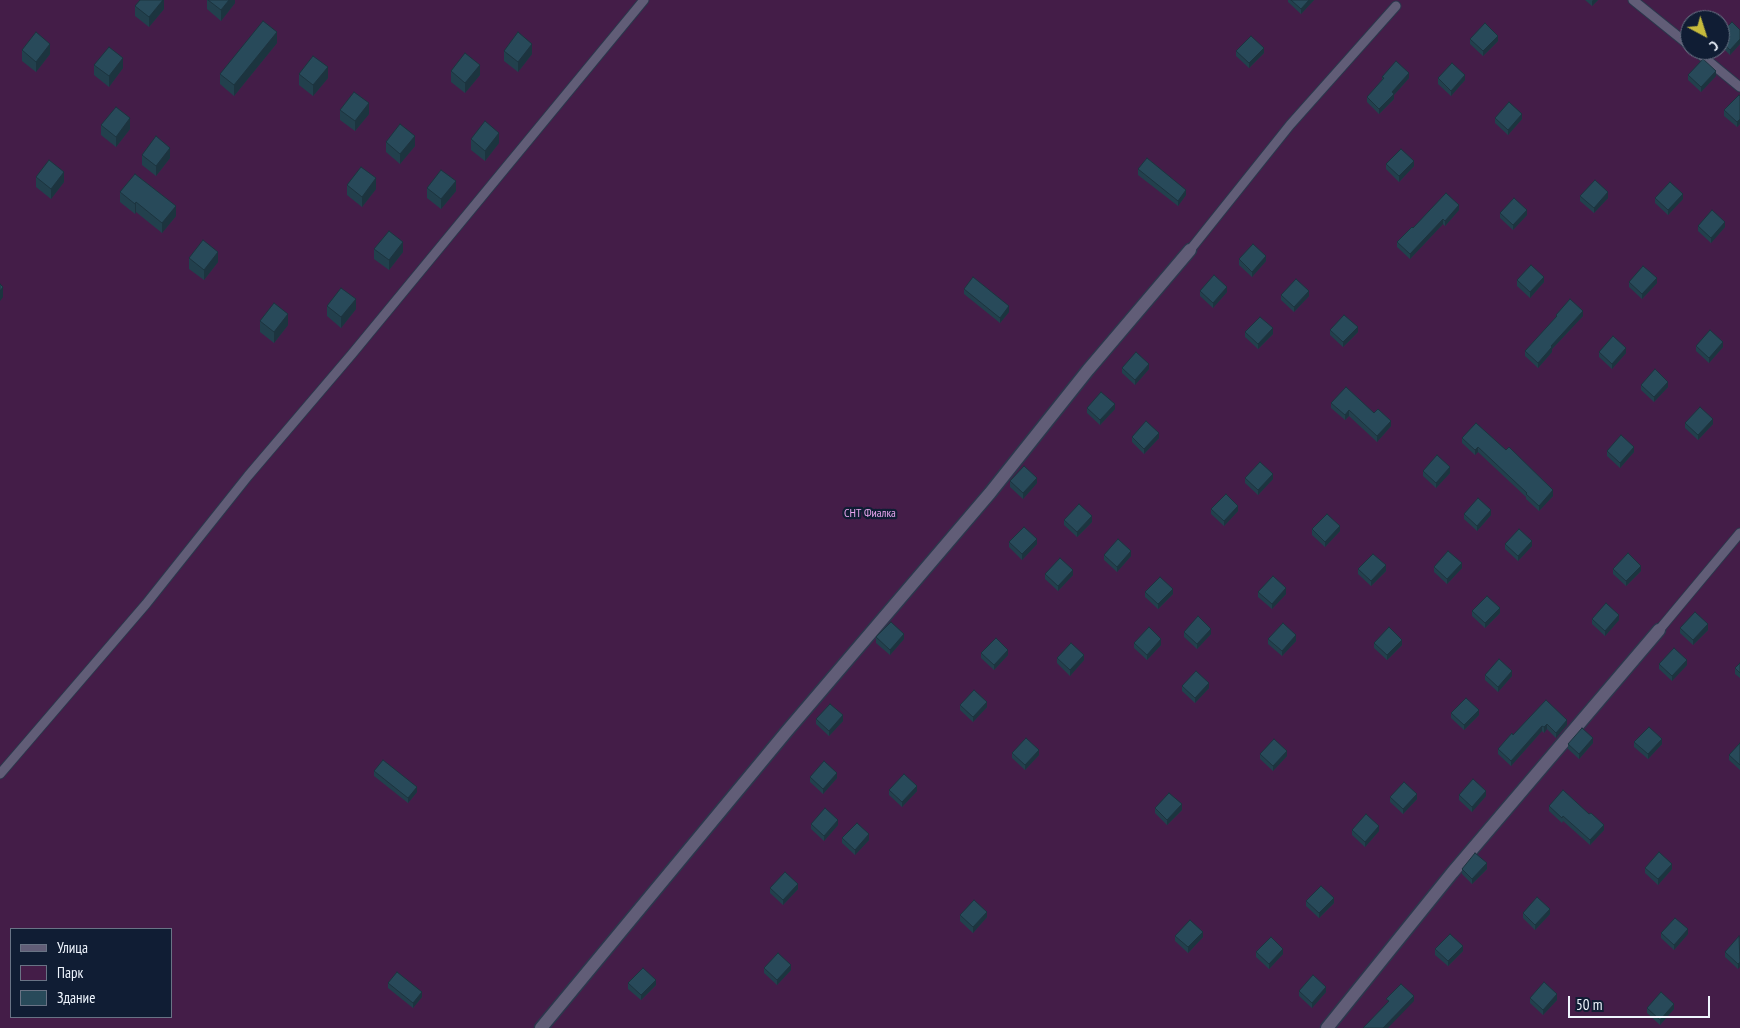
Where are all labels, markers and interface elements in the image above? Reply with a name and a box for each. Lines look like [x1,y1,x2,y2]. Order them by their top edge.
north arrow [1680,10,1730,60]
text: С [1706,37,1722,55]
park label: СНТ Фиалка [844,507,896,521]
legend [10,928,172,1018]
text: Улица [57,938,88,957]
text: Парк [57,963,83,982]
scale bar [1570,986,1712,1018]
text: Здание [57,988,95,1007]
text: 50 m [1576,995,1602,1014]

